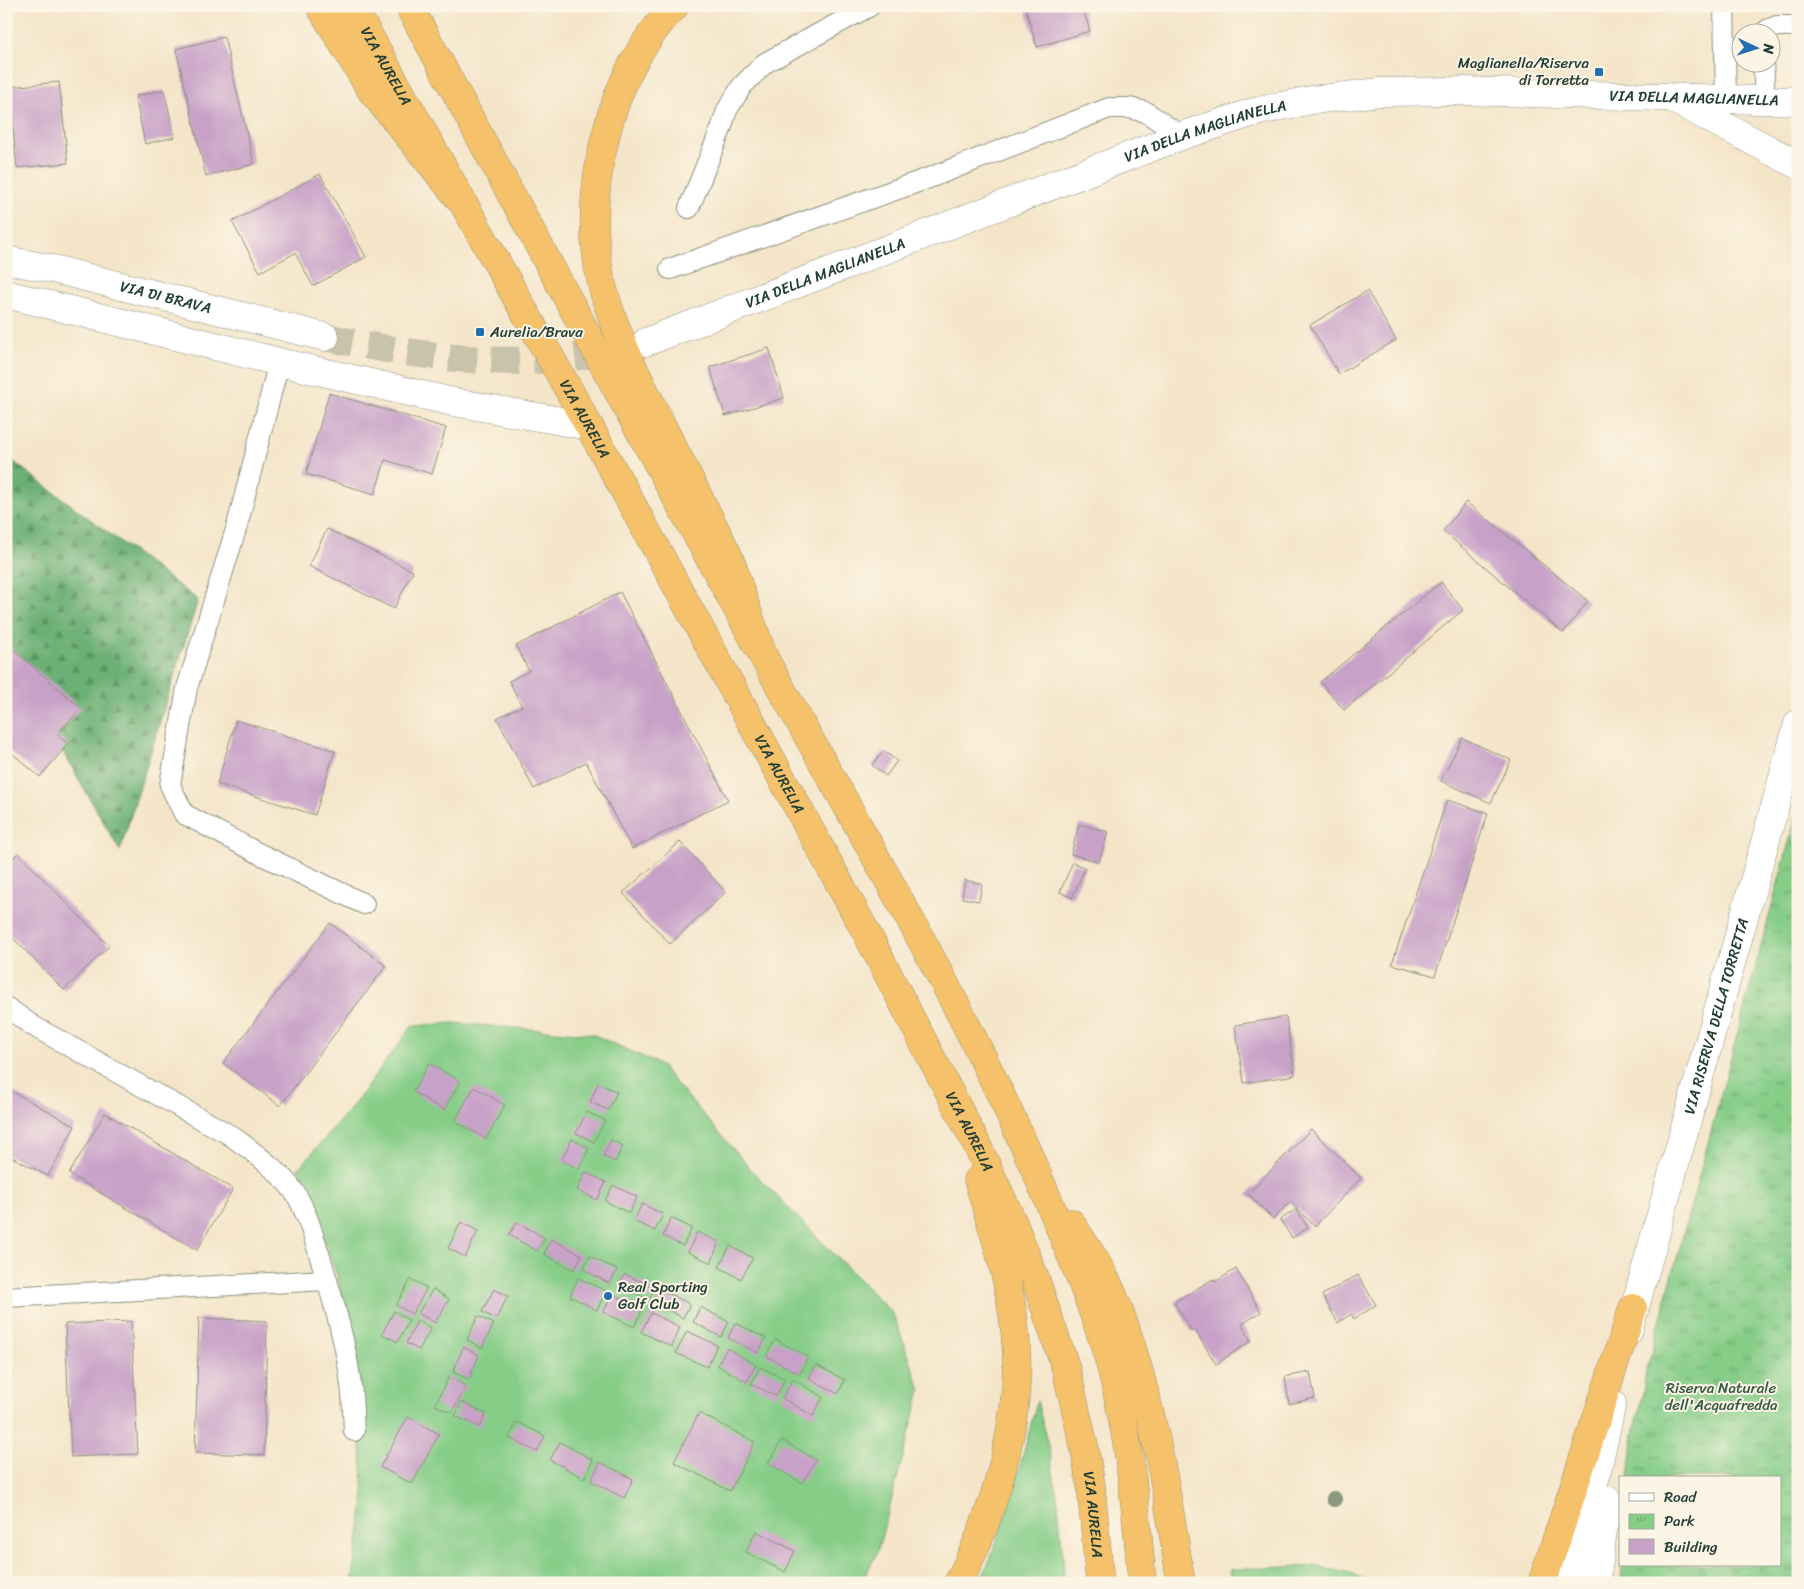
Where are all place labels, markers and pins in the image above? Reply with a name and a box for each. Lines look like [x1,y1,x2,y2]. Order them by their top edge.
place label: Maglianella/Riserva di Torretta [1458,50,1589,93]
marker: Maglianella/Riserva di Torretta [1593,66,1605,78]
place label: Aurelia/Brava [489,319,583,345]
marker: Aurelia/Brava [474,326,486,338]
place label: Real Sporting Golf Club [618,1274,708,1317]
marker: Real Sporting Golf Club [602,1290,614,1302]

